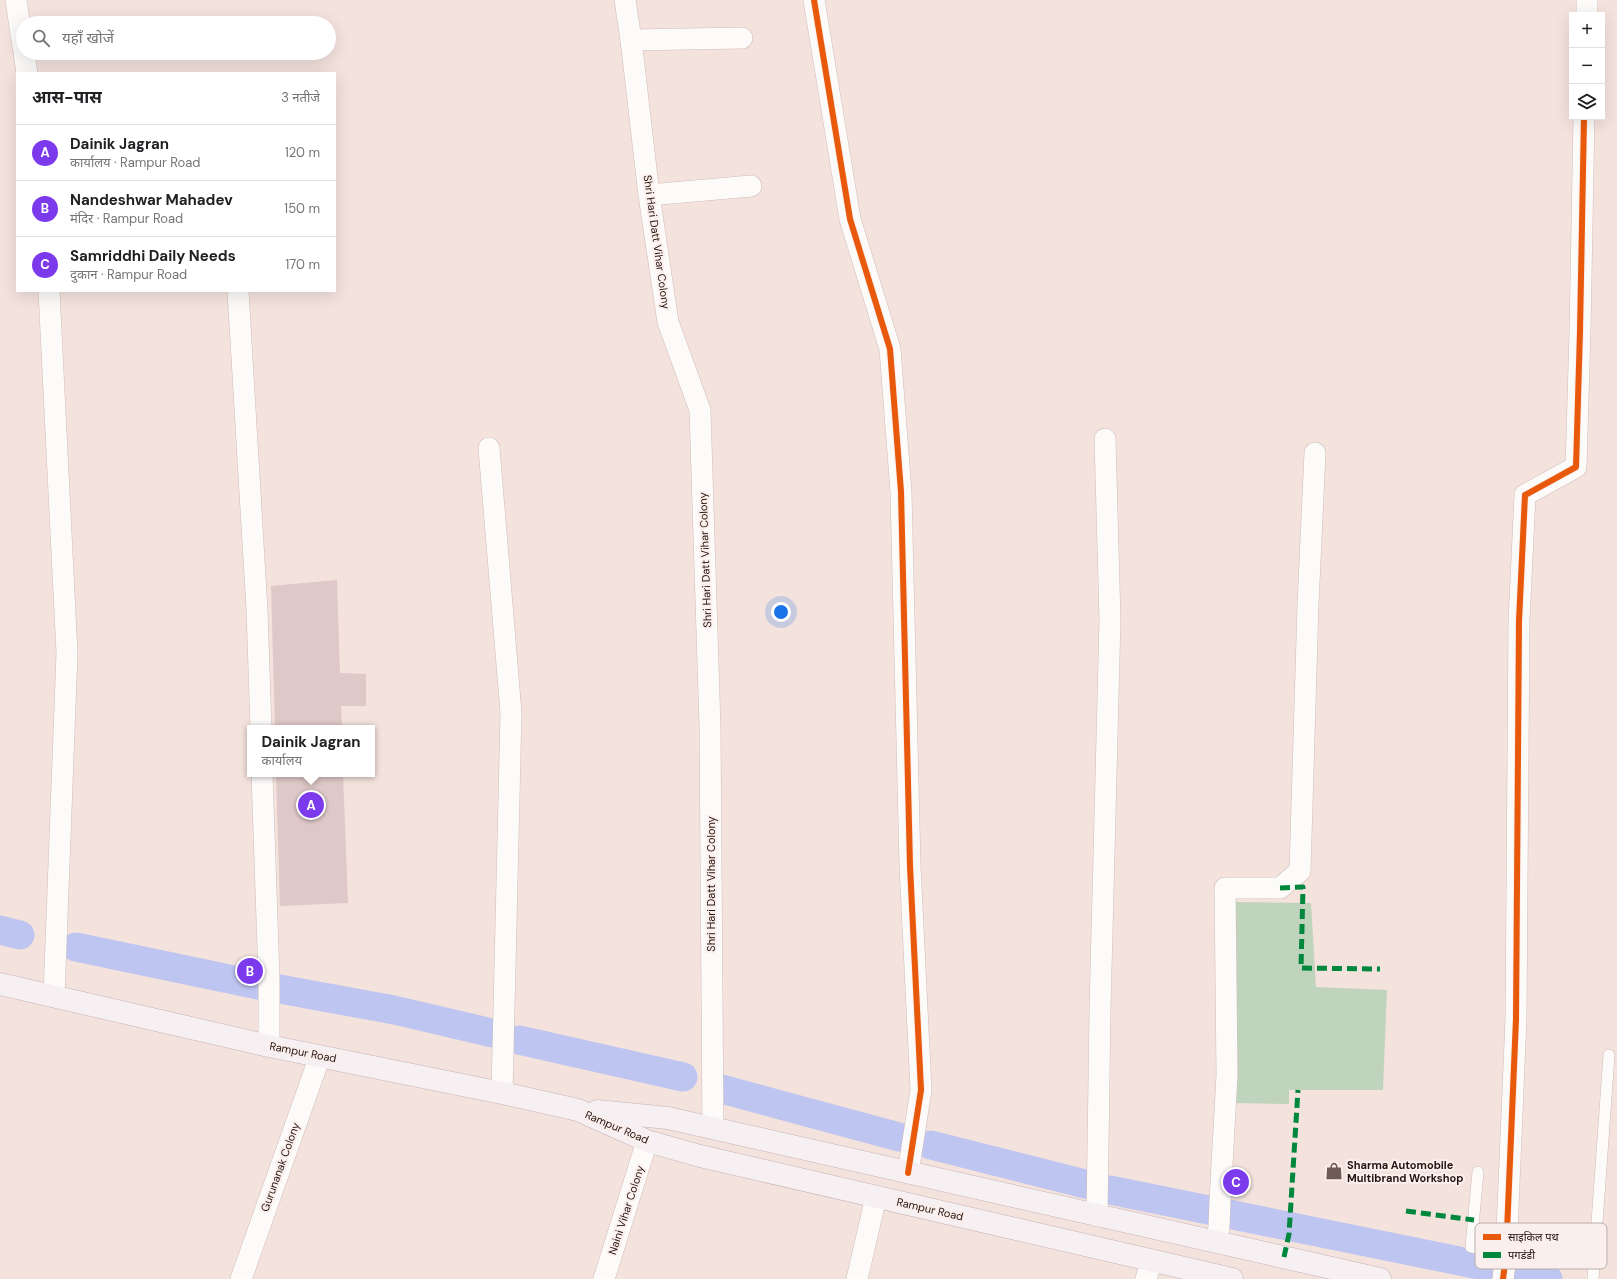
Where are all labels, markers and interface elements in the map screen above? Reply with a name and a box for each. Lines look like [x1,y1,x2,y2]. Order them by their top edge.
map controls [1569,12,1605,120]
button: + [1569,12,1605,48]
search box [16,16,336,60]
icon: search [30,27,52,49]
text: यहाँ खोजें [62,28,114,48]
button: − [1569,48,1605,84]
button: layers [1569,84,1605,120]
text: आस-पास [32,86,102,108]
text: 3 नतीजे [281,89,320,106]
text: Dainik Jagran [70,134,169,154]
text: A [40,144,50,161]
text: 120 m [285,144,320,161]
text: कार्यालय · Rampur Road [70,154,200,171]
street label: Shri Hari Datt Vihar Colony [641,174,673,310]
text: Nandeshwar Mahadev [70,190,233,210]
text: B [41,200,49,217]
text: 150 m [284,200,320,217]
text: मंदिर · Rampur Road [70,210,183,227]
text: Samriddhi Daily Needs [70,246,236,266]
text: C [40,256,50,273]
text: 170 m [285,256,320,273]
text: दुकान · Rampur Road [70,266,187,283]
street label: Shri Hari Datt Vihar Colony [696,492,714,628]
your location [771,602,791,622]
popup [247,725,375,777]
text: Dainik Jagran [261,732,361,752]
text: कार्यालय [261,752,302,769]
pin: A [298,790,324,820]
street label: Shri Hari Datt Vihar Colony [704,816,718,952]
pin: B [237,956,263,986]
street label: Rampur Road [268,1039,338,1065]
street label: Rampur Road [583,1107,651,1147]
street label: Gurunanak Colony [257,1121,303,1213]
place label: Sharma Automobile Multibrand Workshop [1347,1158,1463,1185]
shop icon: Sharma Automobile Multibrand Workshop [1324,1161,1344,1181]
street label: Naini Vihar Colony [605,1164,647,1256]
pin: C [1223,1167,1249,1197]
street label: Rampur Road [895,1195,965,1223]
legend [1475,1223,1607,1269]
text: साइकिल पथ [1508,1230,1560,1244]
text: पगडंडी [1508,1248,1535,1262]

